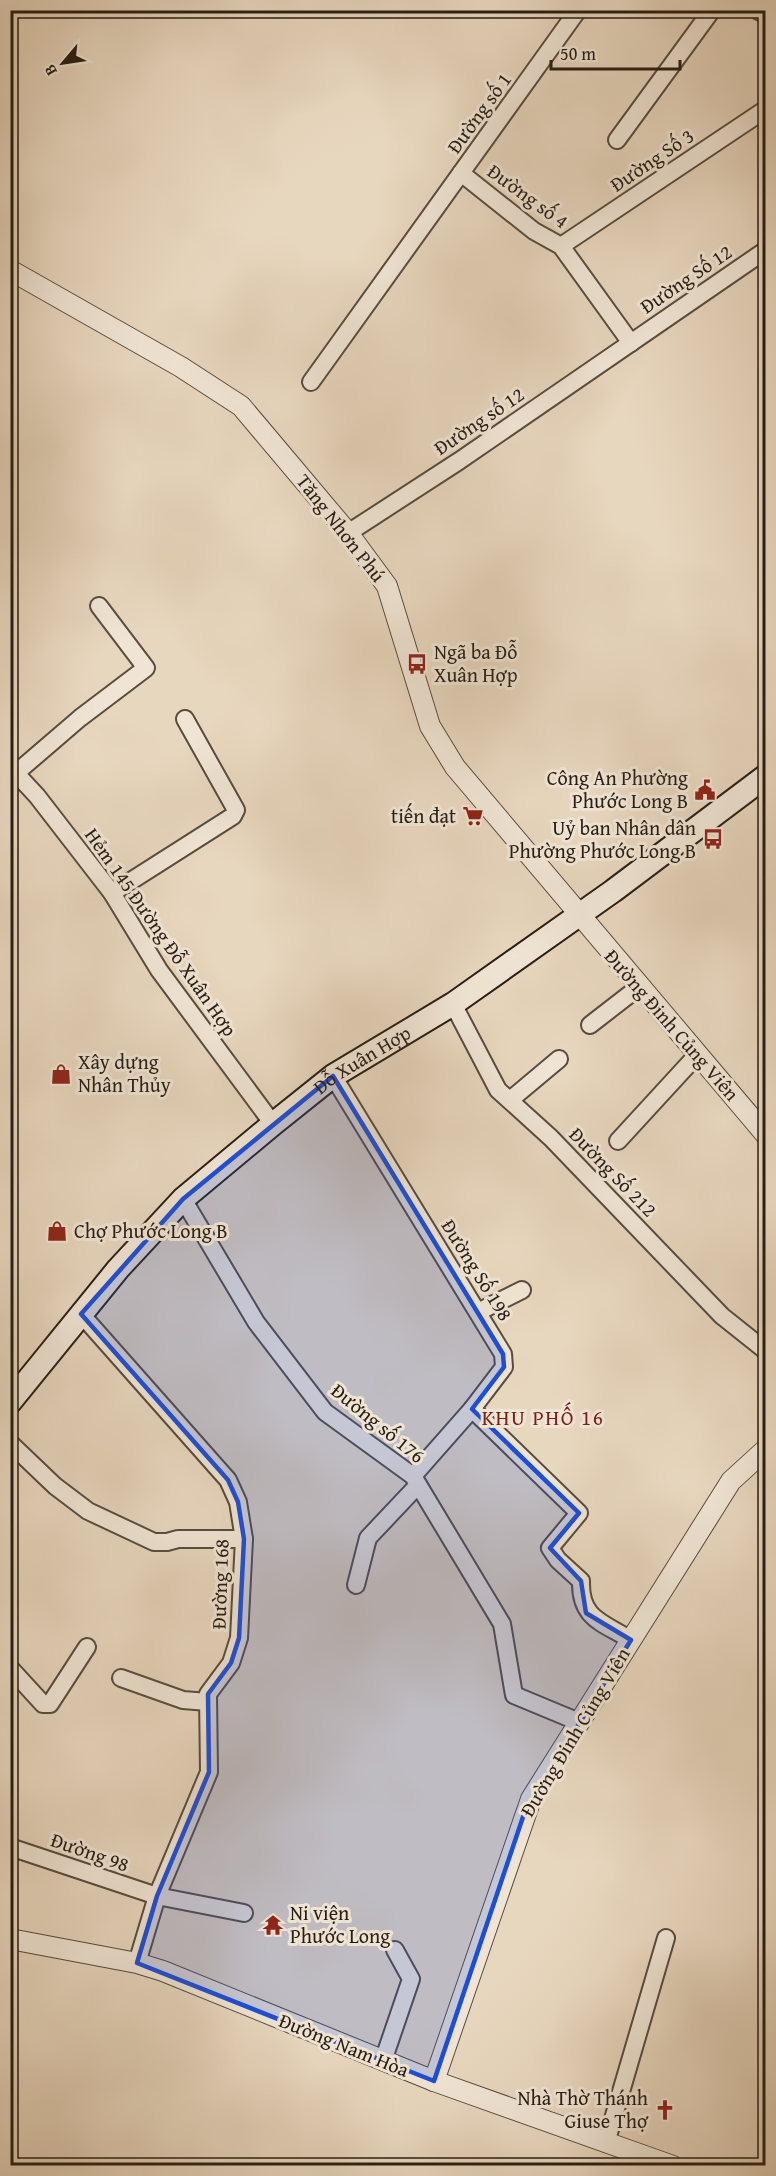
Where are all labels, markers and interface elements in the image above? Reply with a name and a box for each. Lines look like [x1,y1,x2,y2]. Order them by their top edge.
north arrow [33,33,93,93]
scale bar [551,33,680,71]
text: 50 m [560,40,596,67]
text: B [37,60,63,80]
street label: Đường số 1 [439,66,518,159]
street label: Đường Số 3 [604,121,699,198]
street label: Đường số 4 [482,156,575,235]
street label: Đường Số 12 [634,237,737,320]
street label: Đường số 12 [428,380,530,461]
street label: Tăng Nhơn Phú [290,468,393,588]
place label: Ngã ba Đỗ Xuân Hợp [434,637,518,689]
bus stop icon: Ngã ba Đỗ Xuân Hợp [405,652,429,676]
place label: Công An Phường Phước Long B [547,763,688,815]
public building icon: Công An Phường Phước Long B [693,778,717,802]
place label: tiến đạt [391,801,456,830]
supermarket icon: tiến đạt [461,804,485,828]
place label: Uỷ ban Nhân dân Phường Phước Long B [509,813,696,865]
street label: Hẻm 145 Đường Đỗ Xuân Hợp [78,822,245,1042]
bus stop icon: Uỷ ban Nhân dân Phường Phước Long B [701,827,725,851]
street label: Đường Đinh Củng Viên [598,942,747,1107]
street label: Đỗ Xuân Hợp [306,1018,416,1101]
place label: Xây dựng Nhân Thủy [78,1047,171,1099]
shop icon: Xây dựng Nhân Thủy [49,1062,73,1086]
street label: Đường Số 212 [563,1120,664,1223]
street label: Đường Số 198 [435,1213,520,1326]
place label: Chợ Phước Long B [74,1216,228,1245]
shop icon: Chợ Phước Long B [45,1219,69,1243]
street label: Đường số 176 [325,1376,431,1469]
district label: KHU PHỐ 16 [482,1402,604,1433]
street label: Đường 168 [203,1538,236,1630]
street label: Đường Đinh Củng Viên [513,1642,637,1822]
street label: Đường 98 [47,1825,133,1878]
place label: Ni viện Phước Long [290,1898,390,1950]
temple icon: Ni viện Phước Long [261,1913,285,1937]
street label: Đường Nam Hòa [275,2005,414,2084]
place label: Nhà Thờ Thánh Giuse Thợ [518,2083,649,2135]
church icon: Nhà Thờ Thánh Giuse Thợ [653,2098,677,2122]

